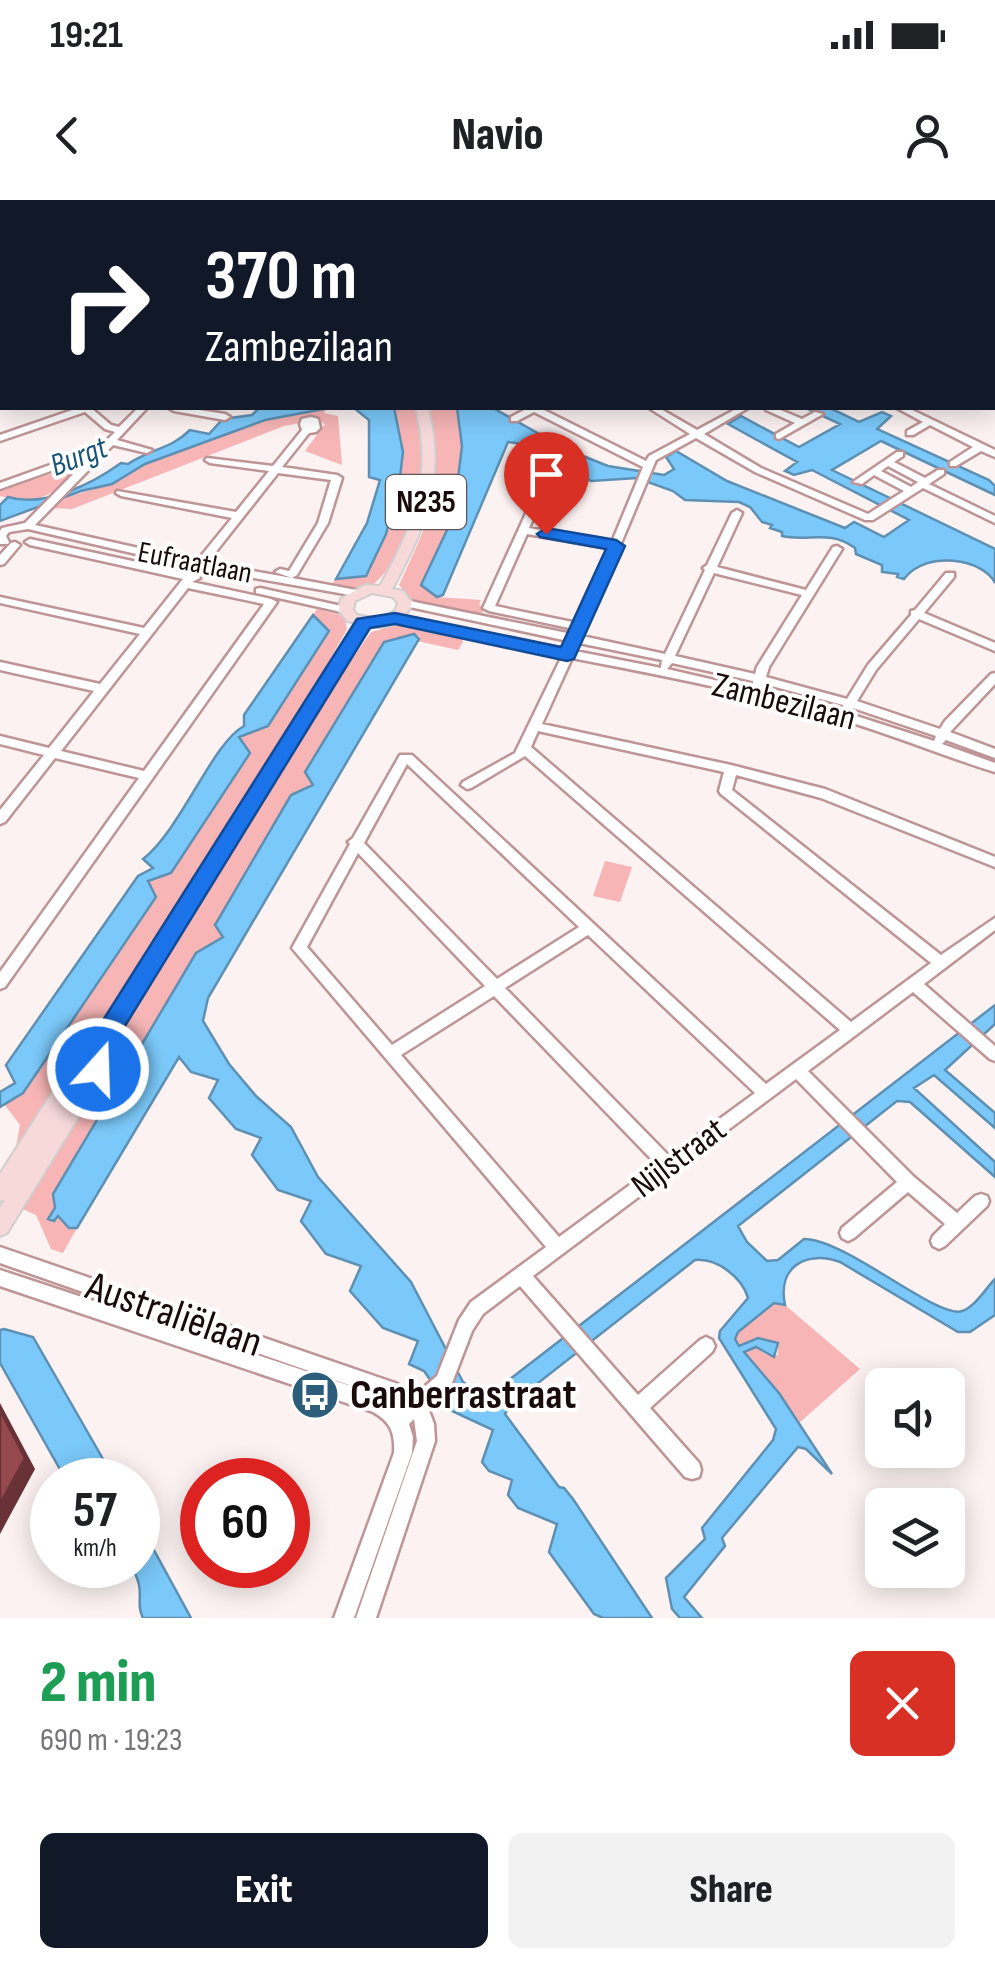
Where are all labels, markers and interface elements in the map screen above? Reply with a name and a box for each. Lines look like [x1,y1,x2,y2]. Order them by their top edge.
text: 19:21 [50,13,123,58]
icon: back [40,108,95,163]
text: Navio [451,108,544,163]
icon: person [900,108,955,163]
text: 370 m [205,235,357,319]
icon: right [40,240,170,370]
text: Zambezilaan [205,320,393,375]
water label: Burgt [45,428,114,486]
pin [504,432,589,535]
icon: arrive [519,447,574,502]
road number: N235 [386,475,466,529]
street label: Eufraatlaan [135,534,255,592]
street label: Zambezilaan [708,663,860,741]
position arrow [46,1017,150,1121]
street label: Nijlstraat [623,1108,735,1208]
street label: Australiëlaan [78,1261,269,1369]
map controls [865,1368,965,1588]
button: sound [865,1368,965,1468]
bus stop icon: Canberrastraat [289,1369,341,1421]
place label: Canberrastraat [350,1370,576,1421]
speed limit sign: 60 [180,1458,310,1588]
text: 57 [73,1481,117,1541]
button: layers [865,1488,965,1588]
text: km/h [73,1533,117,1564]
text: 2 min [40,1647,156,1719]
button: close [850,1651,955,1756]
text: 690 m · 19:23 [40,1721,183,1760]
button: Exit [40,1833,488,1948]
button: Share [508,1833,955,1948]

